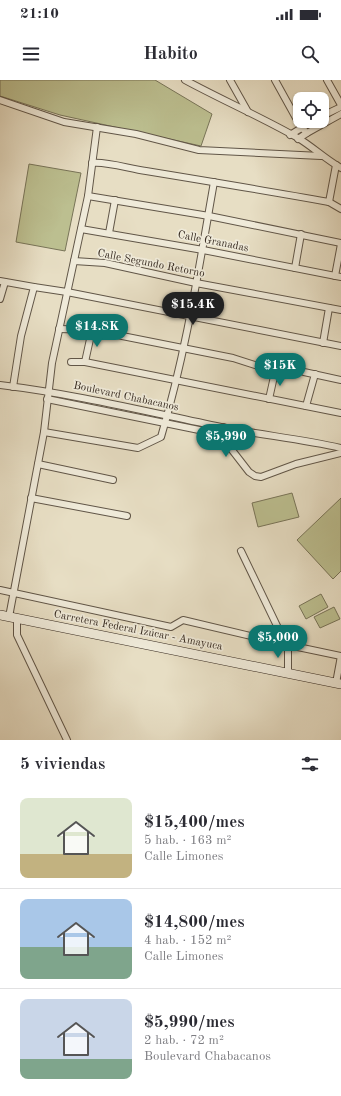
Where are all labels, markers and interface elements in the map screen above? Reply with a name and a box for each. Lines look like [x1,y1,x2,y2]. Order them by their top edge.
text: 21:10 [20,7,59,22]
icon: menu [20,43,42,65]
icon: search [299,43,321,65]
text: Habito [143,45,198,63]
map controls [293,92,329,128]
button: locate [293,92,329,128]
street label: Calle Granadas [177,230,250,254]
street label: Calle Segundo Retorno [96,248,206,280]
pin: $15.4K [160,292,226,326]
text: $15.4K [171,298,215,311]
pin: $14.8K [64,314,130,348]
text: $14.8K [75,320,119,333]
pin: $15K [256,353,304,387]
text: $15K [264,359,296,372]
street label: Boulevard Chabacanos [72,380,180,414]
pin: $5,990 [193,424,259,458]
text: $5,990 [205,430,247,443]
street label: Carretera Federal Izúcar - Amayuca [53,609,224,653]
pin: $5,000 [245,625,311,659]
text: $5,000 [257,631,299,644]
icon: filters [299,753,321,775]
text: 5 viviendas [20,756,105,773]
icon: home [52,814,100,862]
text: $15,400/mes [144,814,245,831]
text: 5 hab. · 163 m² [144,834,231,847]
text: Calle Limones [144,850,223,863]
text: $14,800/mes [144,914,245,931]
icon: home [52,915,100,963]
text: 4 hab. · 152 m² [144,934,231,947]
text: Calle Limones [144,950,223,963]
text: $5,990/mes [144,1014,235,1031]
icon: home [52,1015,100,1063]
text: 2 hab. · 72 m² [144,1034,224,1047]
text: Boulevard Chabacanos [144,1050,271,1063]

